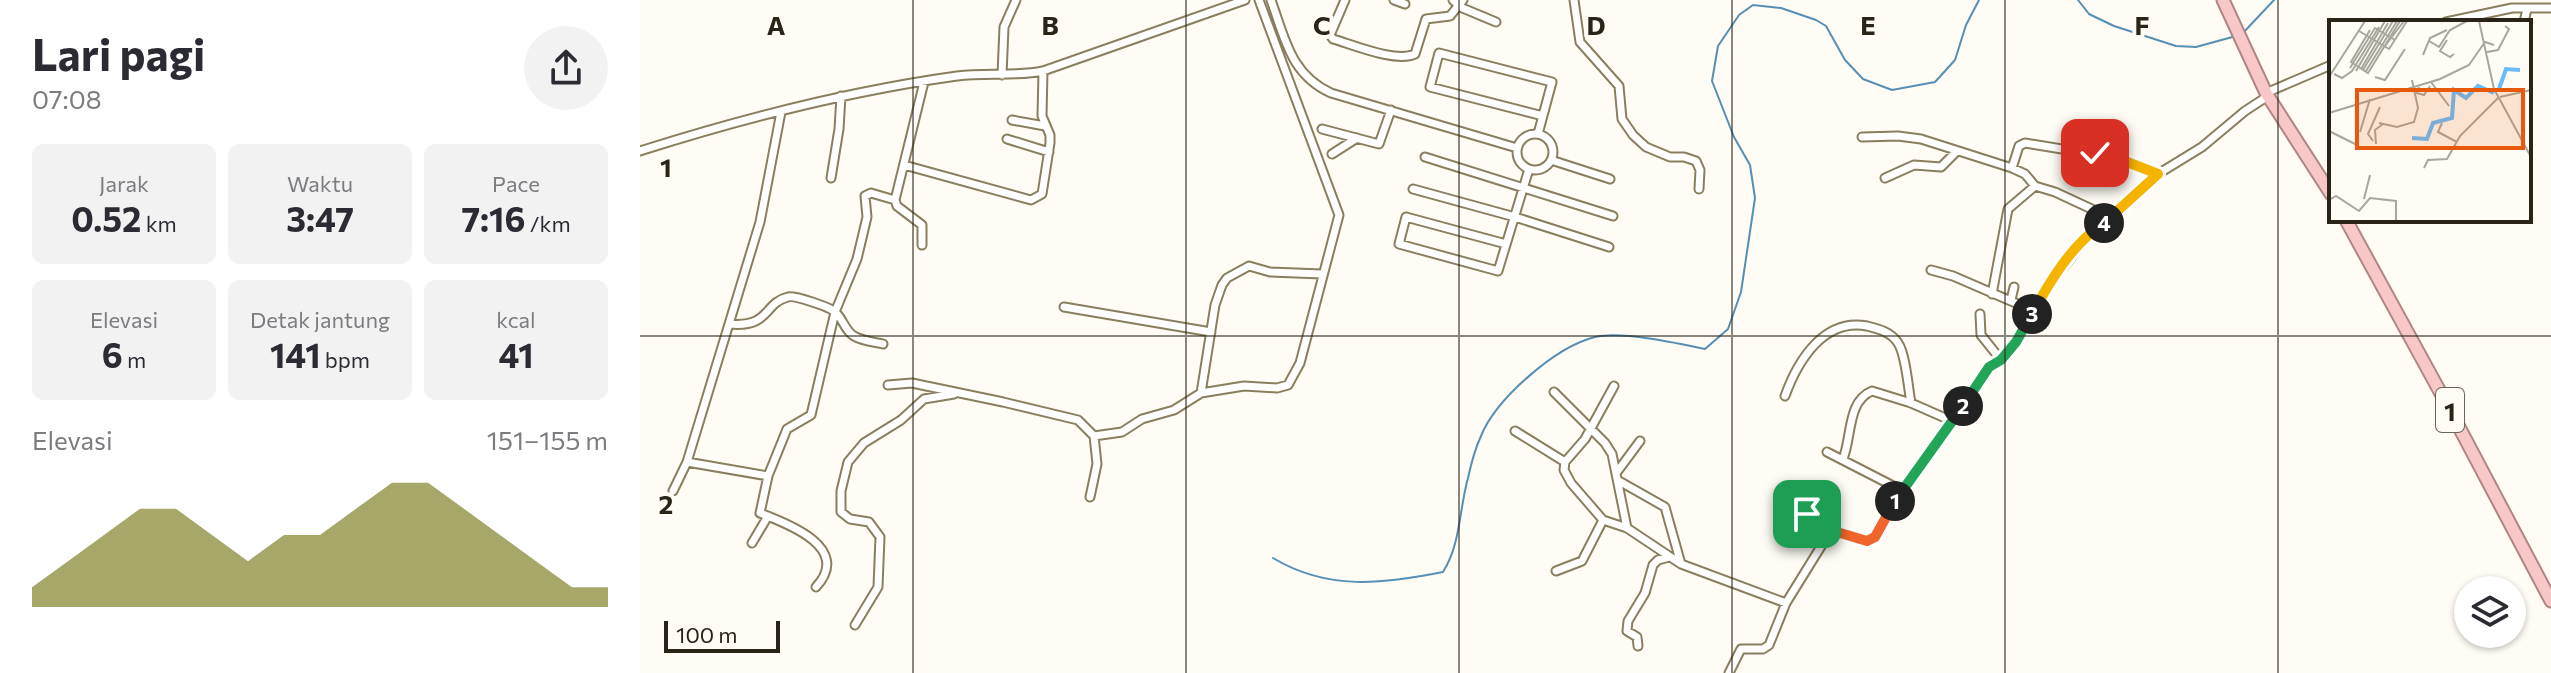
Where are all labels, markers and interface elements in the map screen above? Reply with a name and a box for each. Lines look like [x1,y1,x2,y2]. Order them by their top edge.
text: A [767,9,786,40]
text: B [1041,9,1059,40]
text: C [1313,9,1331,40]
text: D [1586,9,1606,40]
text: E [1860,9,1876,40]
text: F [2134,9,2150,40]
inset map [2329,20,2531,222]
text: Lari pagi [32,26,205,80]
button: share [524,26,608,110]
text: 07:08 [32,83,101,114]
pin [2061,119,2129,187]
icon: check [2073,131,2117,175]
text: 1 [660,151,672,182]
text: Jarak [99,170,149,197]
text: Waktu [287,170,353,197]
text: Pace [492,170,540,197]
text: 0.52 [71,197,141,239]
text: 3:47 [286,197,354,239]
text: 7:16 [461,197,525,239]
pin: 4 [2084,203,2124,243]
text: 4 [2097,209,2111,236]
text: km [141,210,177,237]
text: /km [525,210,571,237]
pin: 3 [2012,294,2052,334]
text: 3 [2026,300,2038,327]
text: Elevasi [90,306,158,333]
text: Detak jantung [250,306,390,333]
text: kcal [496,306,536,333]
text: 6 [102,333,123,375]
text: 141 [270,333,321,375]
text: 41 [498,333,534,375]
text: m [123,346,146,373]
text: bpm [321,346,370,373]
pin: 2 [1943,386,1983,426]
road number: 1 [2436,388,2464,432]
text: 2 [1957,392,1969,419]
text: Elevasi [32,424,113,455]
text: 151–155 m [487,424,608,455]
pin [1773,480,1841,548]
pin: 1 [1875,481,1915,521]
text: 1 [1890,487,1900,514]
text: 2 [659,488,673,519]
icon: arrive [1785,492,1829,536]
map controls [2454,576,2526,648]
button: layers [2454,576,2526,648]
scale bar [664,617,780,653]
text: 100 m [676,621,738,648]

